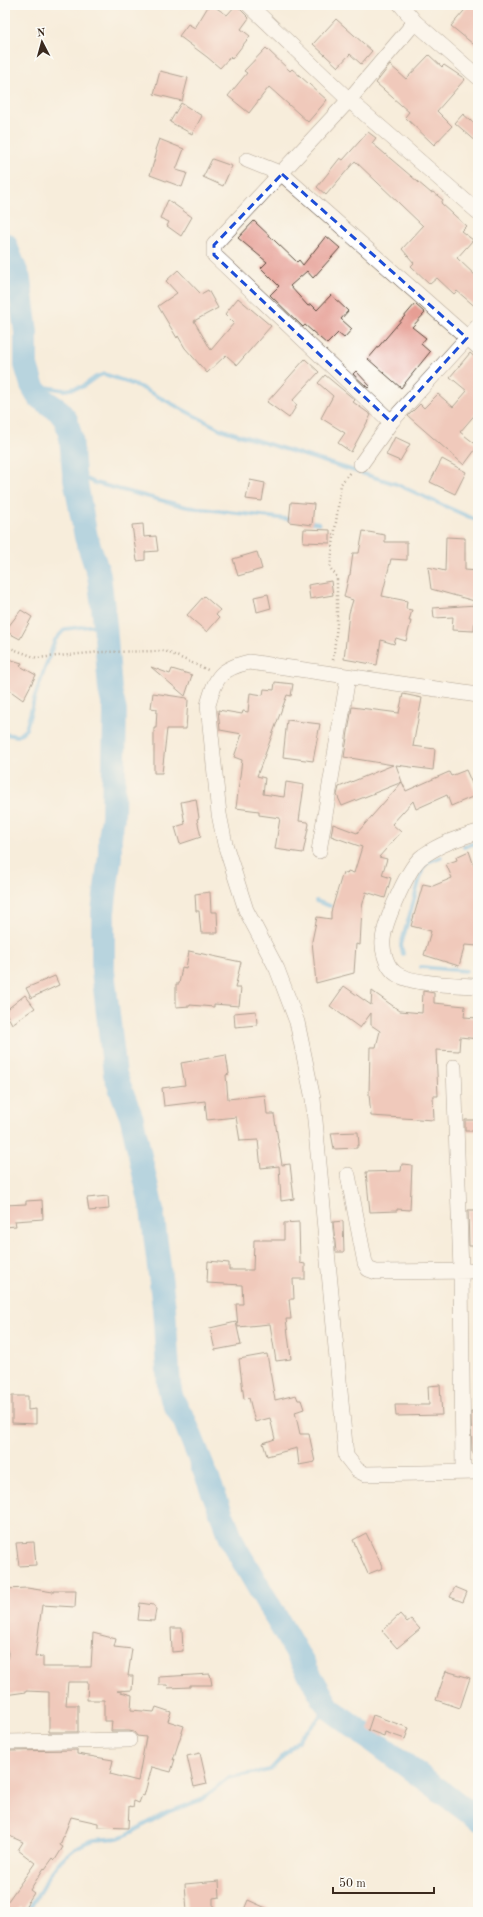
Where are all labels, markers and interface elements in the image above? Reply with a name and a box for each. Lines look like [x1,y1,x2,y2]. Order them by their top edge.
north arrow [22,22,62,62]
text: N [36,28,46,39]
scale bar [333,1869,434,1895]
text: 50 m [339,1877,366,1890]

